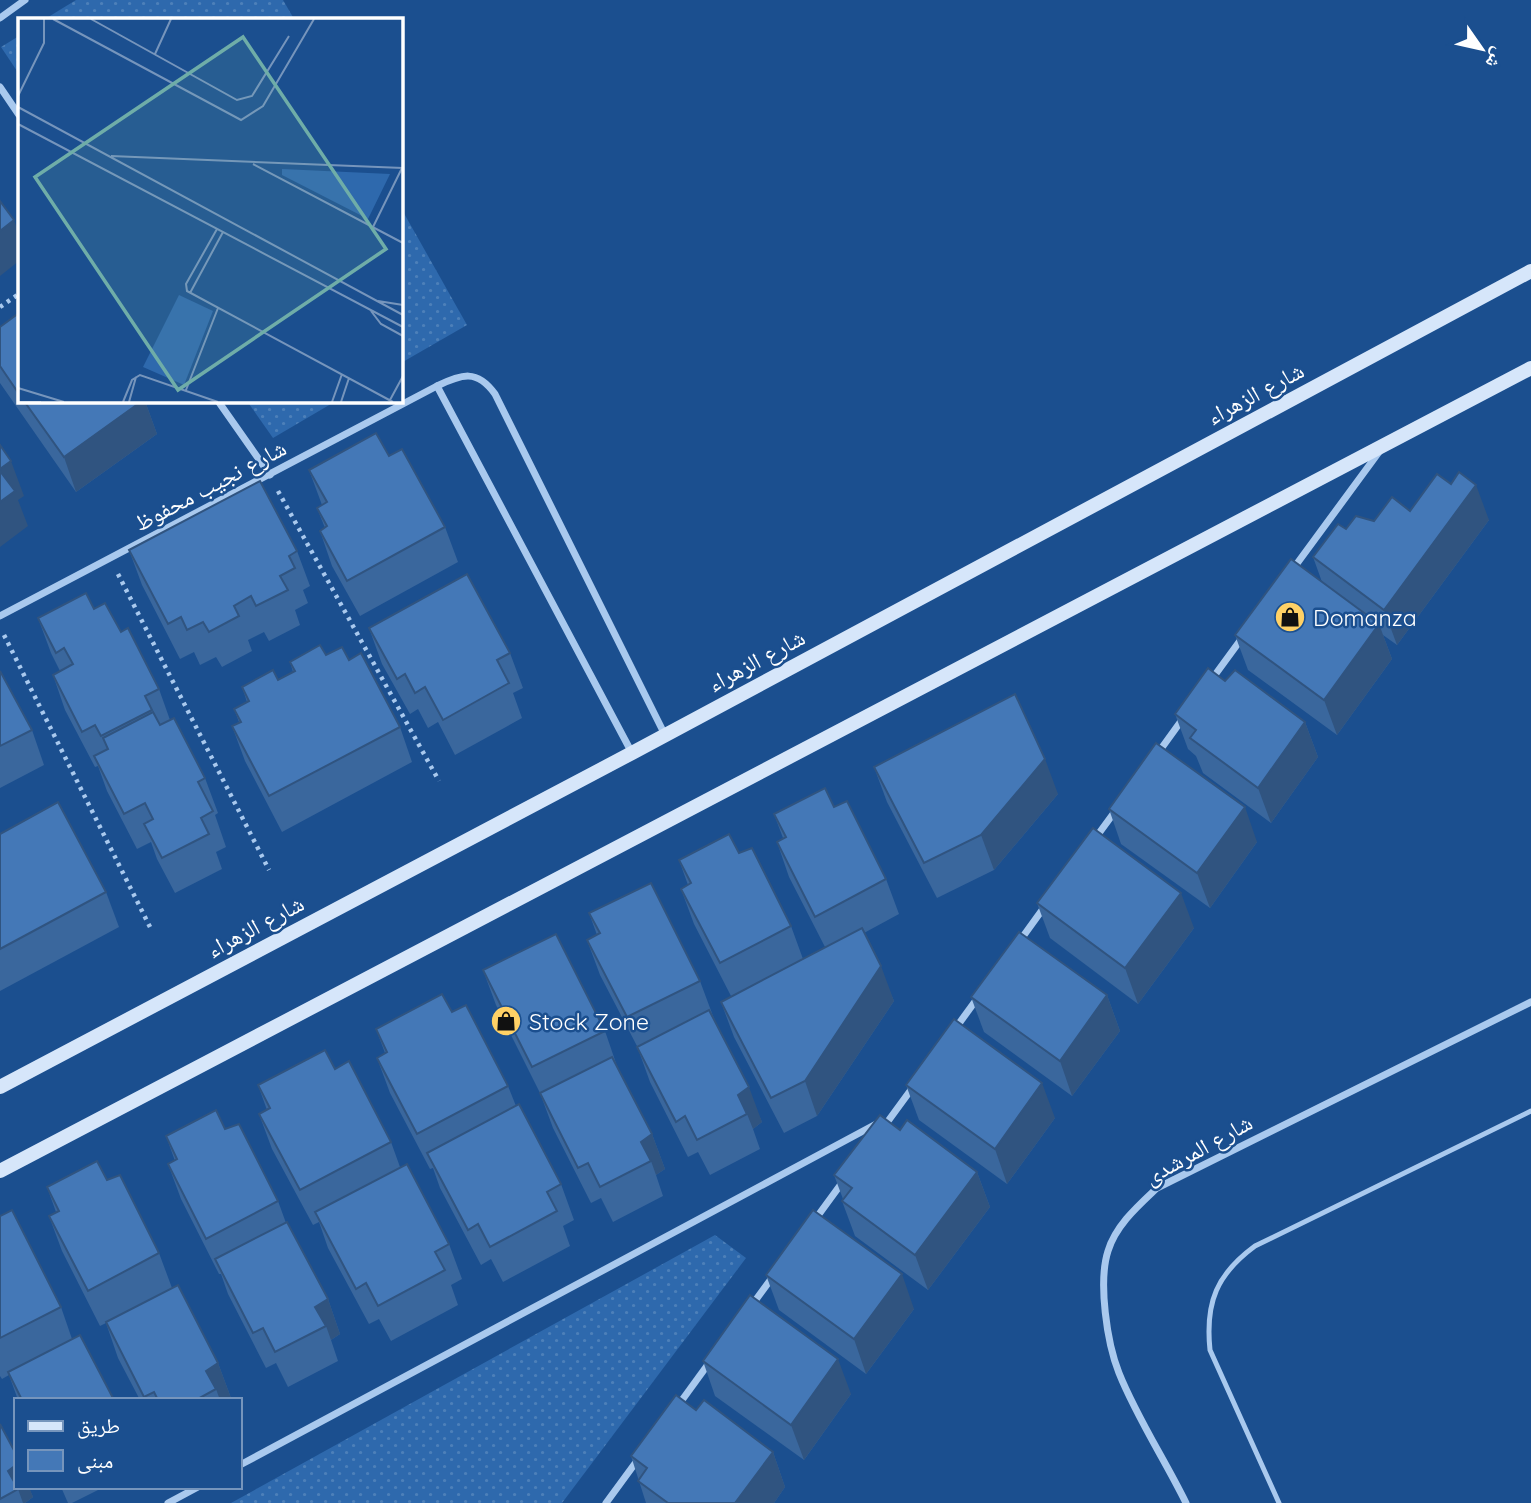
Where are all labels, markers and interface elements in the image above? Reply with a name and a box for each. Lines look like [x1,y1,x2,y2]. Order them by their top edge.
north arrow [1447,14,1517,84]
inset map [18,18,402,402]
text: ش [1481,43,1512,74]
street label: شارع الزهراء [1201,355,1309,432]
street label: شارع نجيب محفوظ [129,433,292,538]
shop icon: Domanza [1273,600,1307,634]
place label: Domanza [1313,603,1417,632]
street label: شارع الزهراء [702,622,810,699]
street label: شارع الزهراء [201,888,309,965]
shop icon: Stock Zone [489,1004,523,1038]
place label: Stock Zone [529,1007,649,1036]
street label: شارع المرشدى [1139,1107,1258,1192]
legend [14,1398,242,1489]
text: طريق [77,1412,120,1439]
text: مبنى [77,1447,113,1474]

